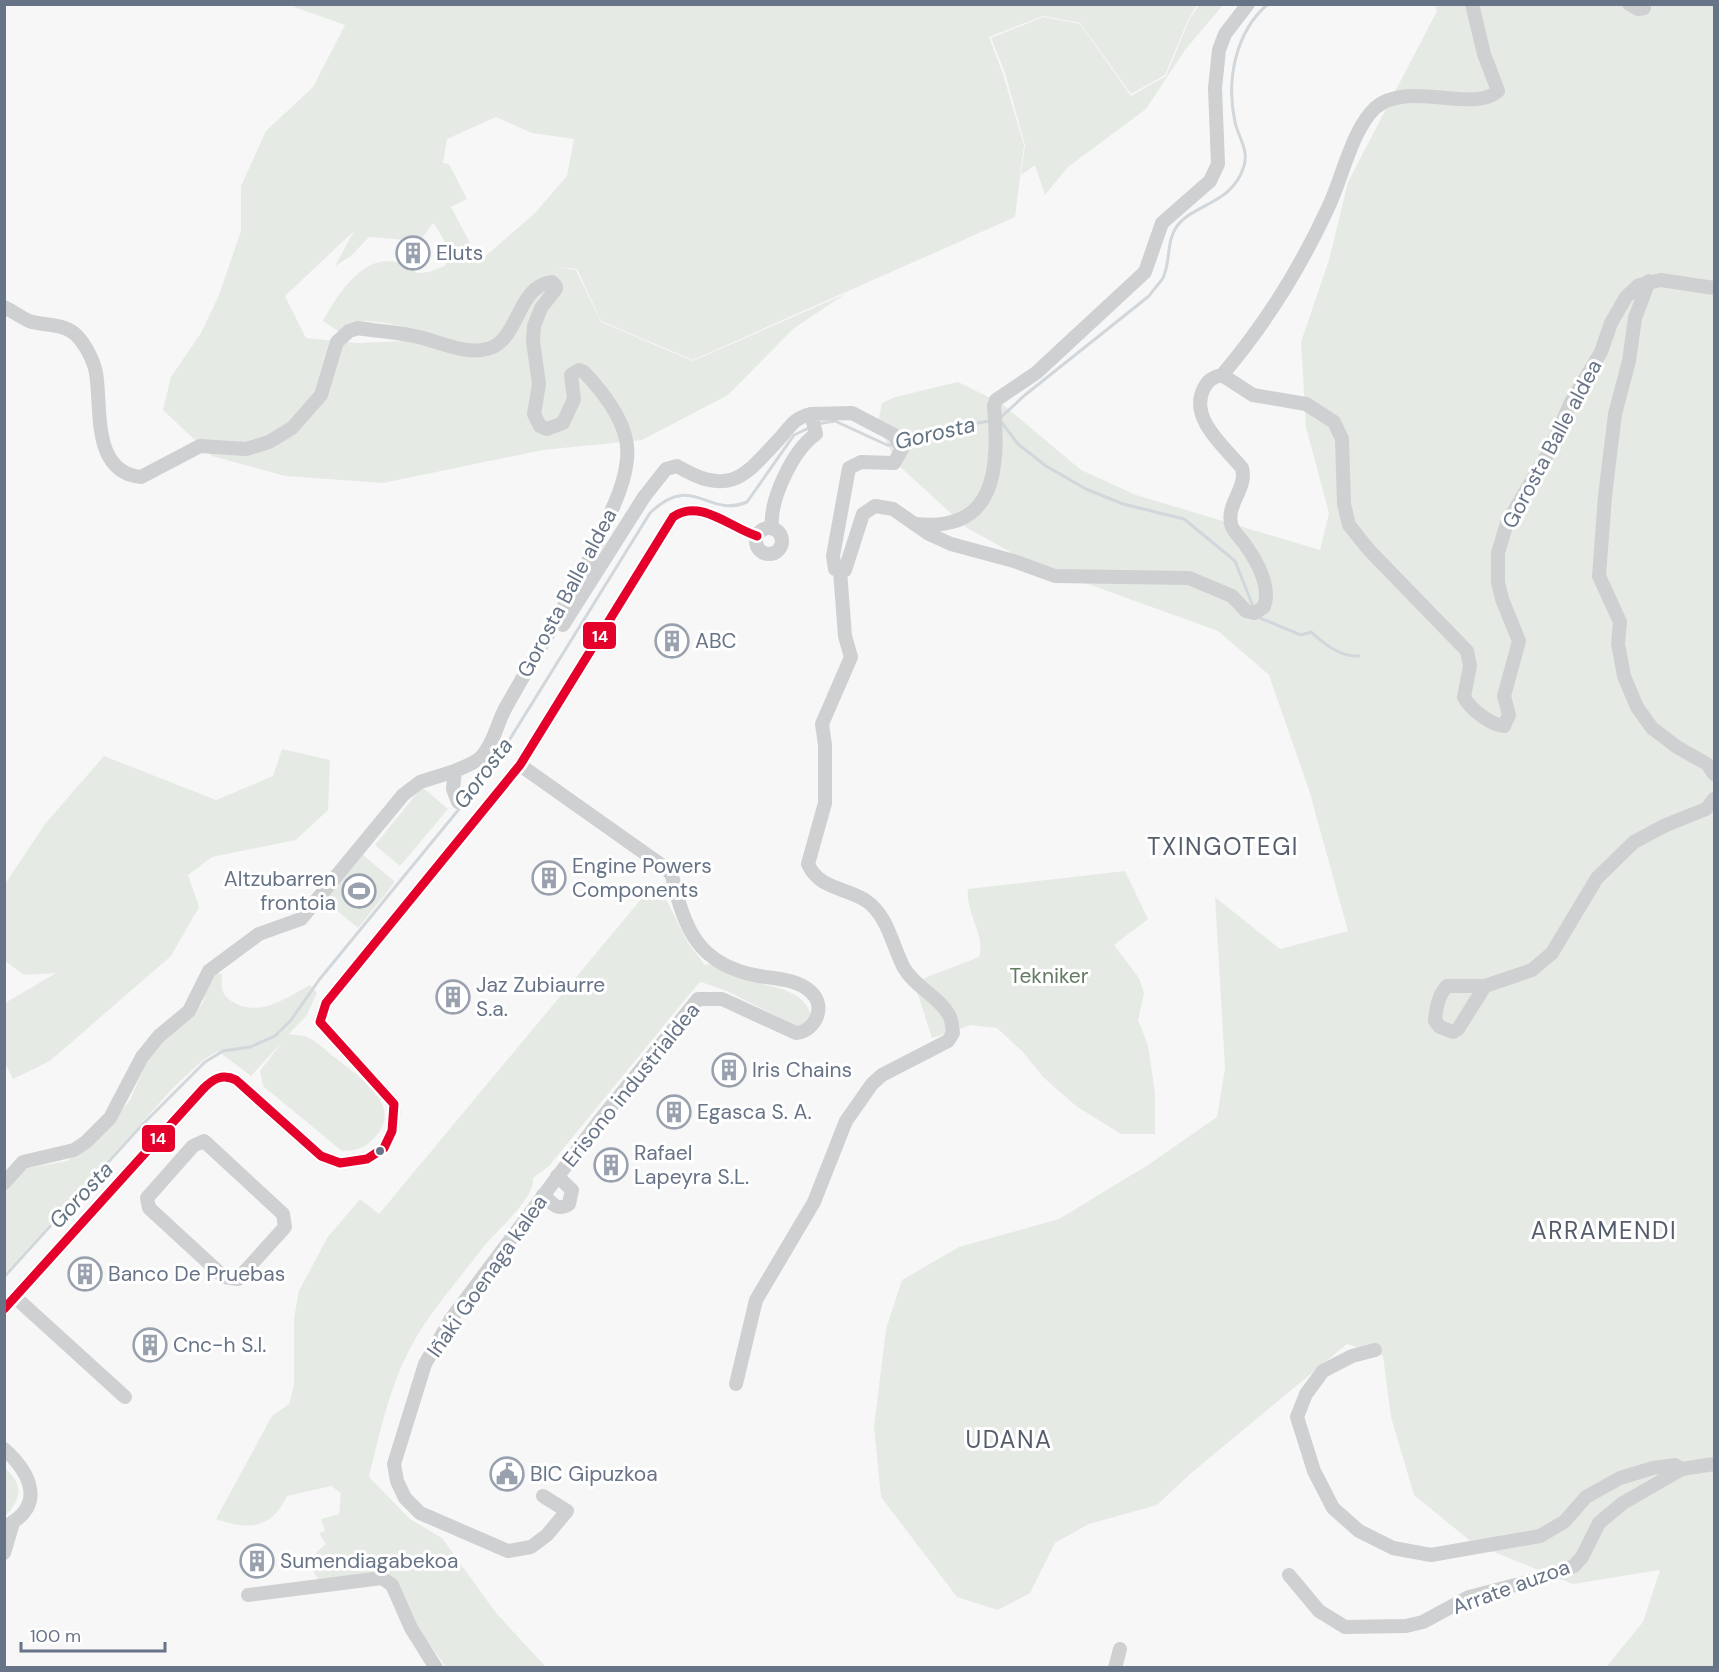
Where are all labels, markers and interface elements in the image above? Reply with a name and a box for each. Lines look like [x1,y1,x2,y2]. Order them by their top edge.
building icon: Eluts [395,235,431,271]
place label: Eluts [436,239,483,267]
street label: Gorosta Balle aldea [1496,355,1608,533]
water label: Gorosta [892,410,978,456]
street label: Gorosta Balle aldea [511,504,623,682]
line badge: 14 [582,621,617,650]
building icon: ABC [654,623,690,659]
text: 14 [592,626,608,647]
place label: ABC [695,627,737,655]
water label: Gorosta [447,731,519,815]
district label: TXINGOTEGI [1147,831,1299,862]
place label: Engine Powers Components [572,852,712,904]
building icon: Engine Powers Components [531,860,567,896]
place label: Altzubarren frontoia [224,865,336,917]
sports icon: Altzubarren frontoia [341,873,377,909]
park label: Tekniker [1009,962,1089,990]
place label: Jaz Zubiaurre S.a. [476,971,605,1023]
building icon: Jaz Zubiaurre S.a. [435,979,471,1015]
street label: Erisono industrialdea [556,997,706,1173]
building icon: Iris Chains [711,1052,747,1088]
place label: Iris Chains [752,1056,852,1084]
building icon: Egasca S. A. [656,1094,692,1130]
place label: Egasca S. A. [697,1098,812,1126]
line badge: 14 [141,1124,176,1153]
text: 14 [150,1128,166,1149]
place label: Rafael Lapeyra S.L. [634,1139,749,1191]
unlabelled marker [374,1145,386,1157]
building icon: Rafael Lapeyra S.L. [593,1147,629,1183]
water label: Gorosta [42,1155,120,1235]
street label: Iñaki Goenaga kalea [420,1189,554,1363]
district label: ARRAMENDI [1531,1215,1677,1246]
building icon: Banco De Pruebas [67,1256,103,1292]
place label: Banco De Pruebas [108,1260,285,1288]
building icon: Cnc-h S.l. [132,1327,168,1363]
place label: Cnc-h S.l. [173,1331,266,1359]
district label: UDANA [966,1424,1053,1455]
public building icon: BIC Gipuzkoa [489,1456,525,1492]
place label: BIC Gipuzkoa [530,1460,658,1488]
building icon: Sumendiagabekoa [239,1543,275,1579]
place label: Sumendiagabekoa [280,1547,458,1575]
street label: Arrate auzoa [1448,1553,1574,1621]
scale bar [21,1615,165,1653]
text: 100 m [30,1624,81,1648]

